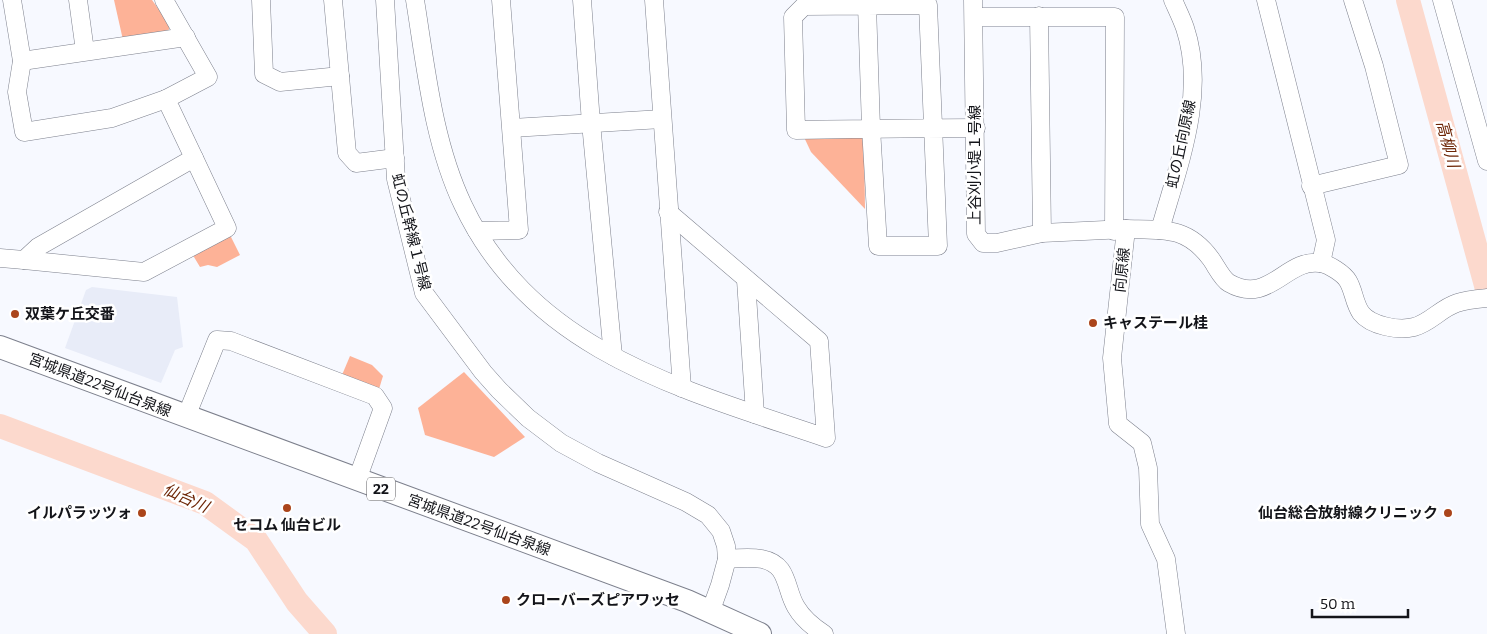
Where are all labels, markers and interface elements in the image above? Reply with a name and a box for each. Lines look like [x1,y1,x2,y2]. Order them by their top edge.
street label: 虹の丘向原線 [1163,98,1199,190]
street label: 上谷刈小堤１号線 [966,105,984,225]
water label: 高柳川 [1433,118,1464,172]
street label: 虹の丘幹線１号線 [388,172,434,292]
street label: 向原線 [1111,247,1133,293]
place label: 双葉ケ丘交番 [25,305,115,323]
marker: 双葉ケ丘交番 [9,308,21,320]
place label: キャステール桂 [1103,314,1208,332]
marker: キャステール桂 [1087,317,1099,329]
street label: 宮城県道22号仙台泉線 [26,349,174,421]
road number: 22 [367,478,395,500]
water label: 仙台川 [160,480,214,517]
street label: 宮城県道22号仙台泉線 [405,491,553,559]
marker: セコム 仙台ビル [281,502,293,514]
place label: イルパラッツォ [27,504,132,522]
place label: 仙台総合放射線クリニック [1258,504,1438,522]
marker: イルパラッツォ [136,507,148,519]
marker: 仙台総合放射線クリニック [1442,507,1454,519]
place label: セコム 仙台ビル [233,516,341,534]
scale bar [1312,586,1408,618]
place label: クローバーズピアワッセ [516,591,680,609]
marker: クローバーズピアワッセ [500,594,512,606]
text: 50 m [1320,595,1356,613]

